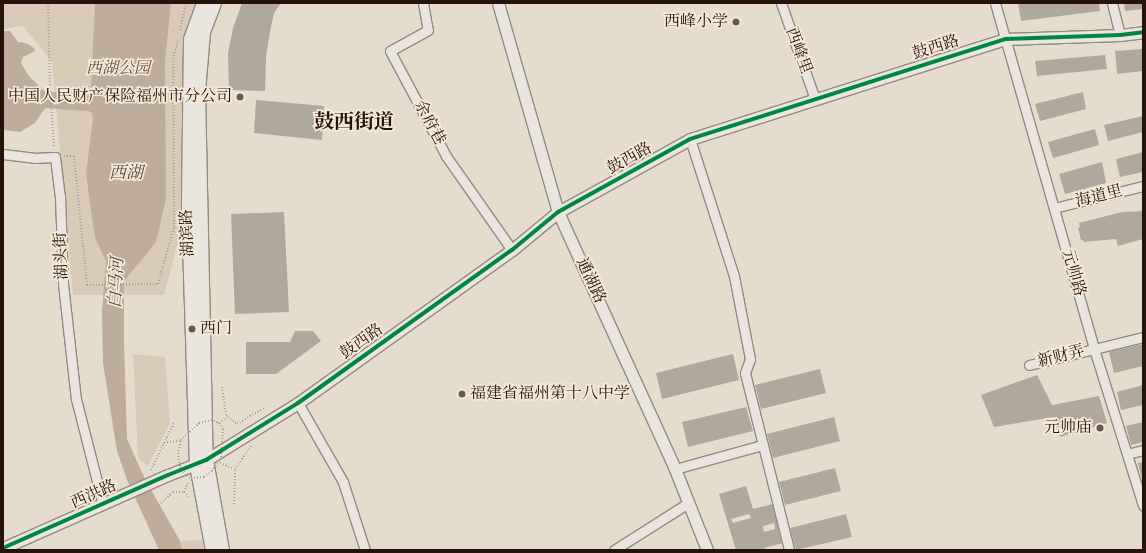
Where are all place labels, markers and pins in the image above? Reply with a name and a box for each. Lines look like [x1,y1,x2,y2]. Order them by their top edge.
place label: 西峰小学 [664,12,728,32]
marker: 西峰小学 [731,17,741,27]
place label: 中国人民财产保险福州市分公司 [8,87,232,107]
marker: 中国人民财产保险福州市分公司 [235,92,245,102]
place label: 西门 [200,319,232,339]
marker: 西门 [187,324,197,334]
place label: 福建省福州第十八中学 [470,384,630,404]
marker: 福建省福州第十八中学 [457,389,467,399]
place label: 元帅庙 [1044,418,1092,438]
marker: 元帅庙 [1095,423,1105,433]

